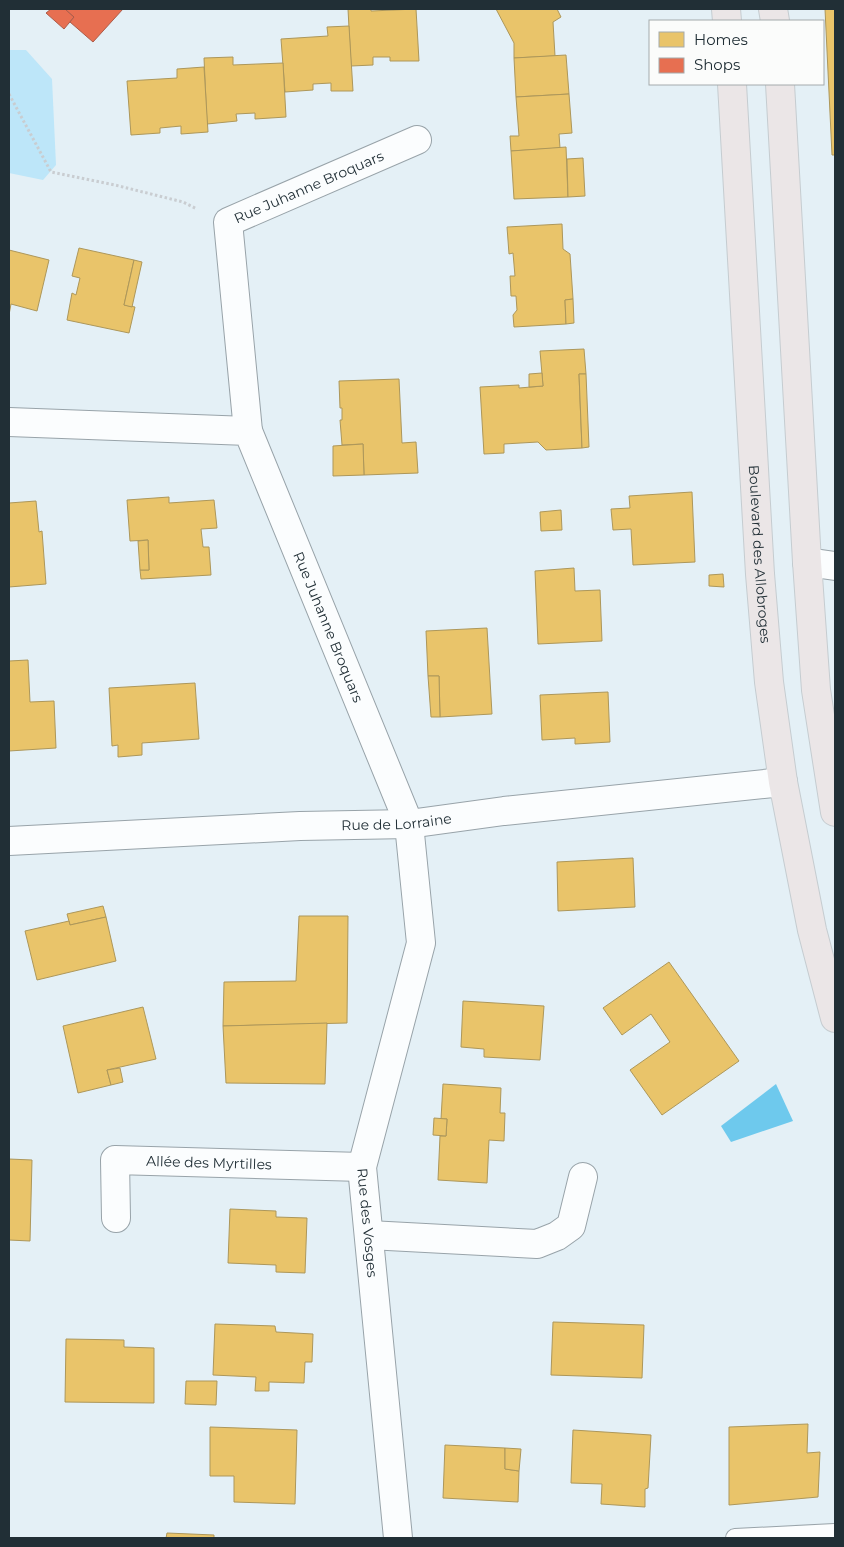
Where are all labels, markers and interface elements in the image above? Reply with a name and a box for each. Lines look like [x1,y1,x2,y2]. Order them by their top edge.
legend [649,20,824,85]
text: Homes [694,30,748,49]
text: Shops [694,55,740,74]
street label: Rue Juhanne Broquars [231,147,387,227]
street label: Boulevard des Allobroges [745,465,775,644]
street label: Rue Juhanne Broquars [289,549,367,705]
street label: Rue de Lorraine [341,809,453,834]
street label: Allée des Myrtilles [146,1152,272,1173]
street label: Rue des Vosges [353,1167,382,1278]

